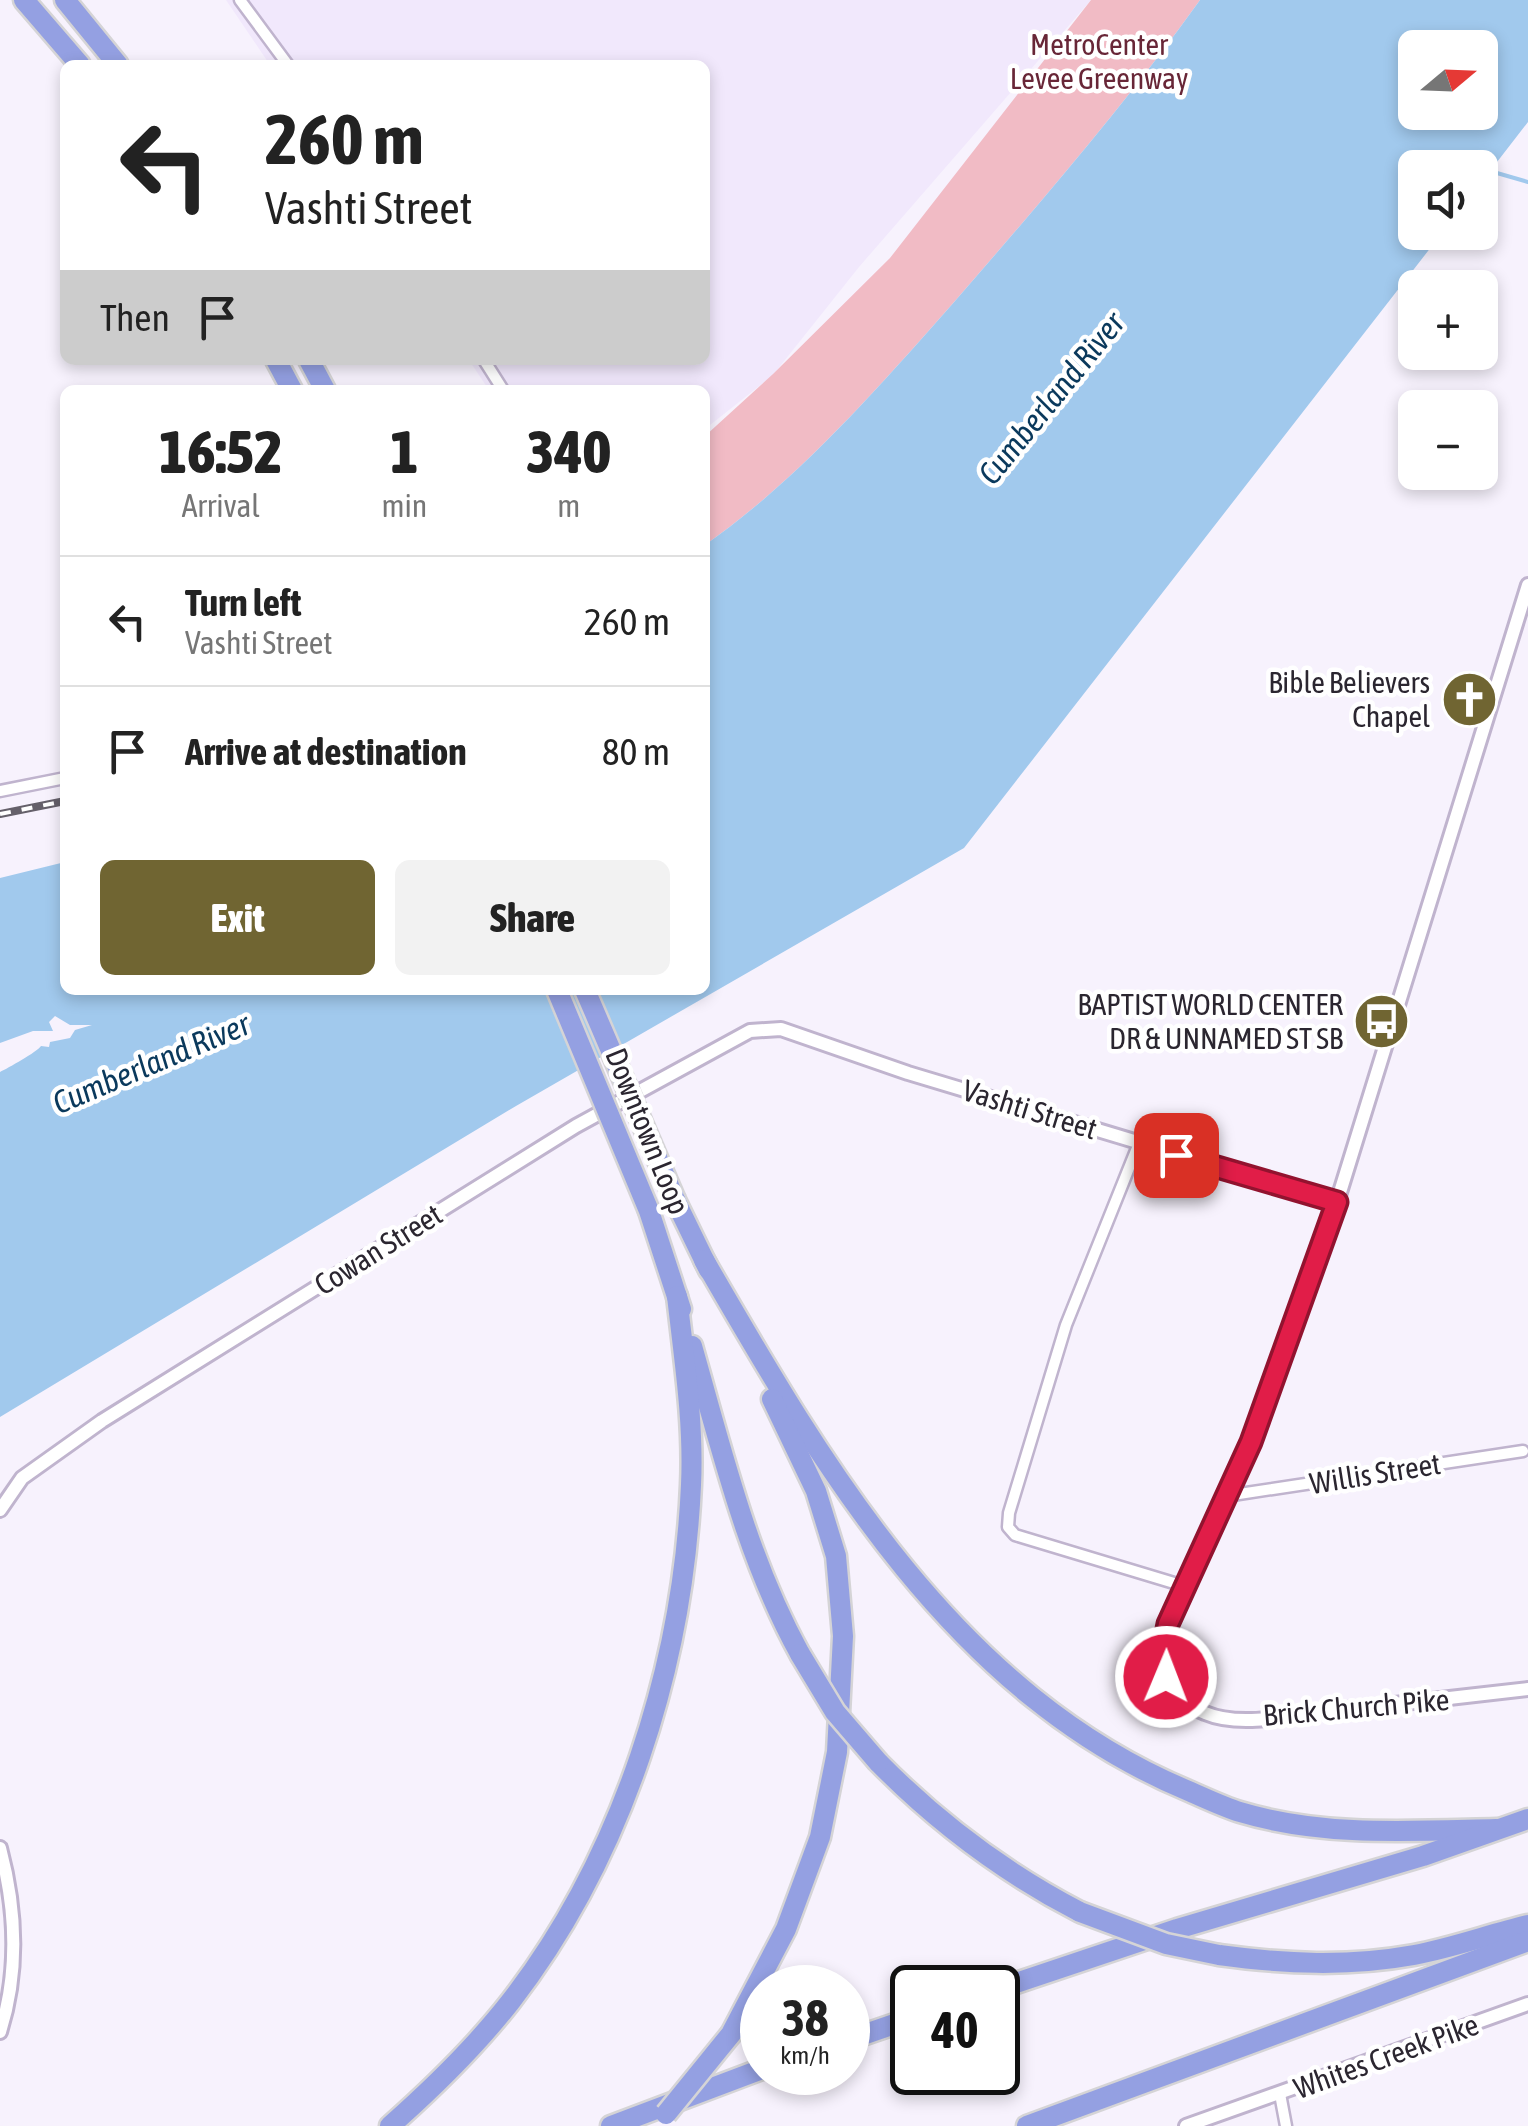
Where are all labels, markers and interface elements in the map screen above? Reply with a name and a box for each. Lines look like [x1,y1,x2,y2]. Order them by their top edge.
park label: MetroCenter Levee Greenway [1010,27,1188,95]
north arrow [1398,30,1498,130]
map controls [1398,30,1498,490]
text: 260 m [265,99,424,179]
icon: left [100,100,230,230]
button: sound [1398,150,1498,250]
text: Vashti Street [265,182,473,234]
button: + [1398,270,1498,370]
icon: arrive [190,290,245,345]
text: Then [100,296,170,339]
water label: Cumberland River [970,303,1132,491]
button: − [1398,390,1498,490]
text: 16:52 [159,417,282,486]
text: 1 [390,417,419,486]
text: 340 [526,417,611,486]
text: Arrival [182,487,260,524]
text: min [381,487,427,524]
text: m [557,487,580,524]
text: Turn left [185,581,301,624]
icon: left [100,594,155,649]
text: 260 m [584,600,670,643]
text: Vashti Street [185,624,333,661]
place label: Bible Believers Chapel [1268,665,1430,733]
church icon: Bible Believers Chapel [1439,669,1499,729]
icon: arrive [100,724,155,779]
text: Arrive at destination [185,730,467,773]
text: 80 m [602,730,670,773]
button: Exit [100,860,375,975]
button: Share [395,860,670,975]
place label: BAPTIST WORLD CENTER DR & UNNAMED ST SB [1077,987,1343,1055]
bus stop icon: BAPTIST WORLD CENTER DR & UNNAMED ST SB [1352,991,1412,1051]
water label: Cumberland River [47,1004,256,1121]
street label: Downtown Loop [599,1043,697,1219]
street label: Vashti Street [959,1073,1101,1145]
pin [1134,1113,1219,1198]
icon: arrive [1149,1128,1204,1183]
street label: Cowan Street [308,1197,448,1301]
street label: Willis Street [1307,1446,1443,1500]
position arrow [1114,1625,1218,1729]
street label: Brick Church Pike [1261,1682,1451,1732]
speed limit sign: 40 [890,1965,1020,2095]
text: 38 [781,1989,828,2047]
street label: Whites Creek Pike [1289,2007,1483,2105]
text: km/h [780,2041,830,2069]

